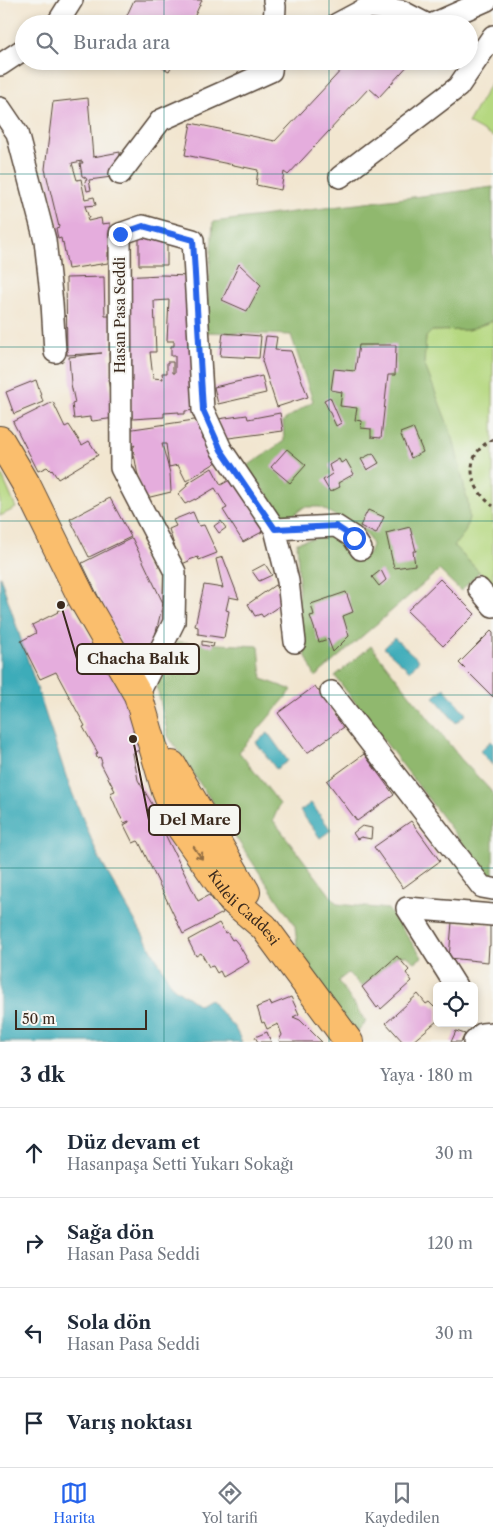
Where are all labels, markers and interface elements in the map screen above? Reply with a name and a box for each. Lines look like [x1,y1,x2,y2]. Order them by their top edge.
search box [15,15,478,70]
icon: search [33,29,61,57]
text: Burada ara [73,31,170,54]
route end [109,223,132,246]
street label: Hasan Pasa Seddi [111,257,129,373]
route start [343,527,366,550]
callout: Chacha Balık [77,644,199,674]
text: Chacha Balık [87,649,190,668]
callout: Del Mare [149,805,240,835]
text: Del Mare [159,810,231,829]
one-way arrow [193,846,203,860]
street label: Kuleli Caddesi [204,867,283,949]
map controls [433,982,478,1027]
button: locate [433,982,478,1027]
scale bar [15,1007,148,1030]
text: 50 m [22,1010,55,1028]
text: 3 dk [20,1062,65,1087]
text: Yaya · 180 m [380,1065,473,1085]
text: Düz devam et [67,1131,200,1154]
icon: ahead [20,1139,48,1167]
text: 30 m [435,1143,473,1163]
text: Hasanpaşa Setti Yukarı Sokağı [67,1154,294,1174]
text: Sağa dön [67,1221,154,1244]
icon: right [20,1229,48,1257]
text: 120 m [428,1233,473,1253]
text: Hasan Pasa Seddi [67,1244,200,1264]
text: Sola dön [67,1311,151,1334]
icon: left [20,1319,48,1347]
text: 30 m [435,1323,473,1343]
text: Hasan Pasa Seddi [67,1334,200,1354]
icon: arrive [20,1409,48,1437]
text: Varış noktası [67,1411,192,1434]
tab: Harita [53,1479,95,1527]
tab: Yol tarifi [202,1479,258,1527]
tab: Kaydedilen [364,1479,440,1527]

